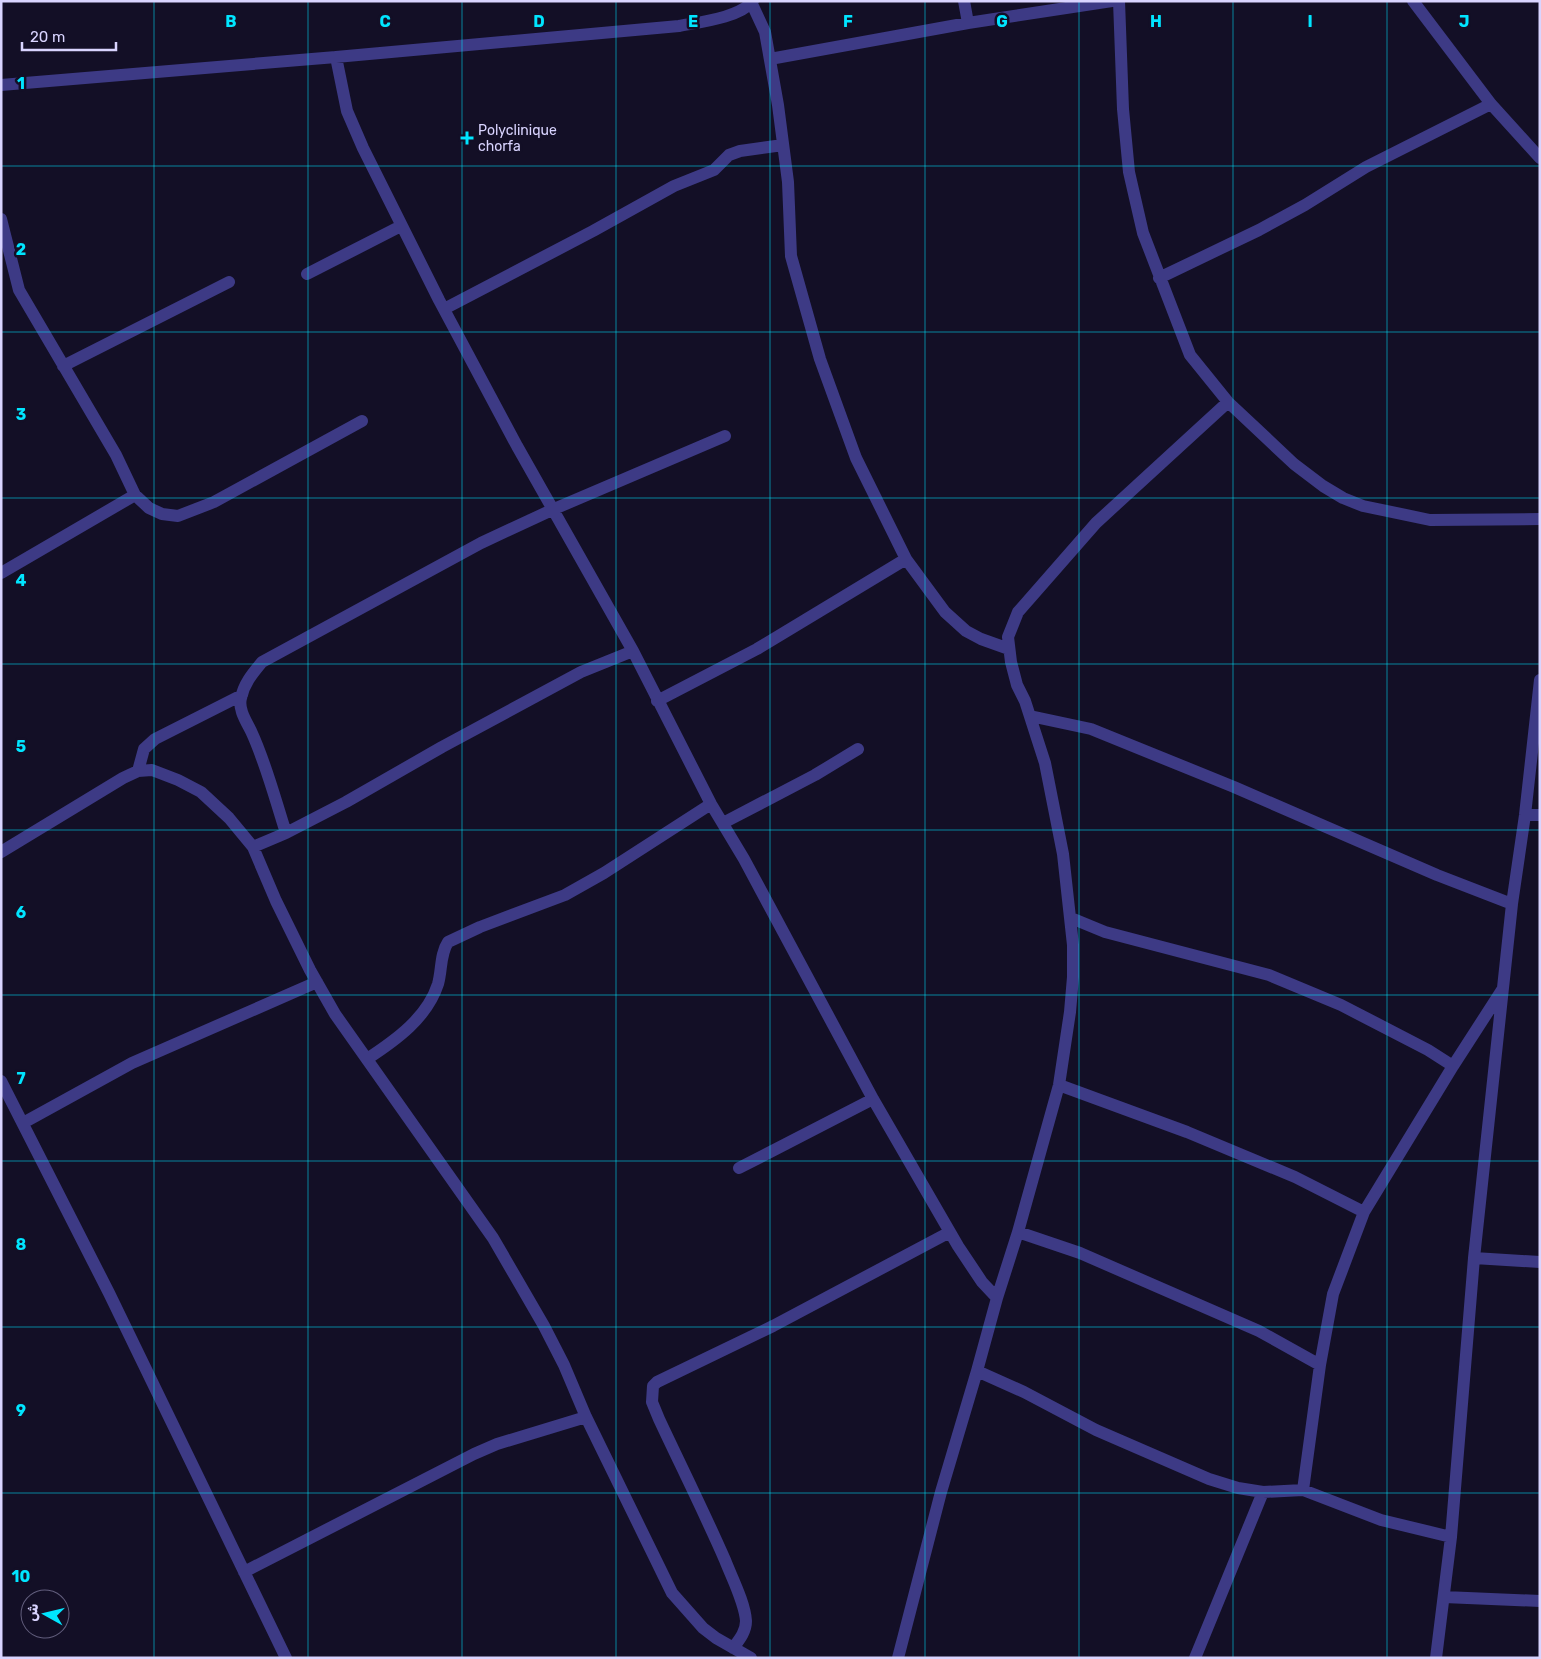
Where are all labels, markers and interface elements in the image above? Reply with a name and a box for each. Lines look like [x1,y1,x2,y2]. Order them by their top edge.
text: B [225,12,237,31]
text: C [379,12,391,31]
text: D [533,12,545,31]
text: E [688,12,698,31]
text: F [843,12,853,31]
text: G [996,12,1008,31]
text: H [1150,12,1162,31]
text: I [1307,12,1313,31]
text: J [1459,12,1469,31]
scale bar [22,20,116,52]
text: 20 m [30,28,65,46]
text: 1 [17,74,25,93]
place label: Polyclinique chorfa [478,122,557,155]
marker: Polyclinique chorfa [460,131,474,145]
text: 2 [16,240,26,259]
text: 3 [16,405,26,424]
text: 4 [16,571,27,590]
text: 5 [16,737,26,756]
text: 6 [16,903,26,922]
text: 7 [16,1069,26,1088]
text: 8 [16,1235,27,1254]
text: 9 [16,1401,26,1420]
text: 10 [12,1567,31,1586]
north arrow [20,1589,70,1639]
text: ش [23,1602,42,1622]

